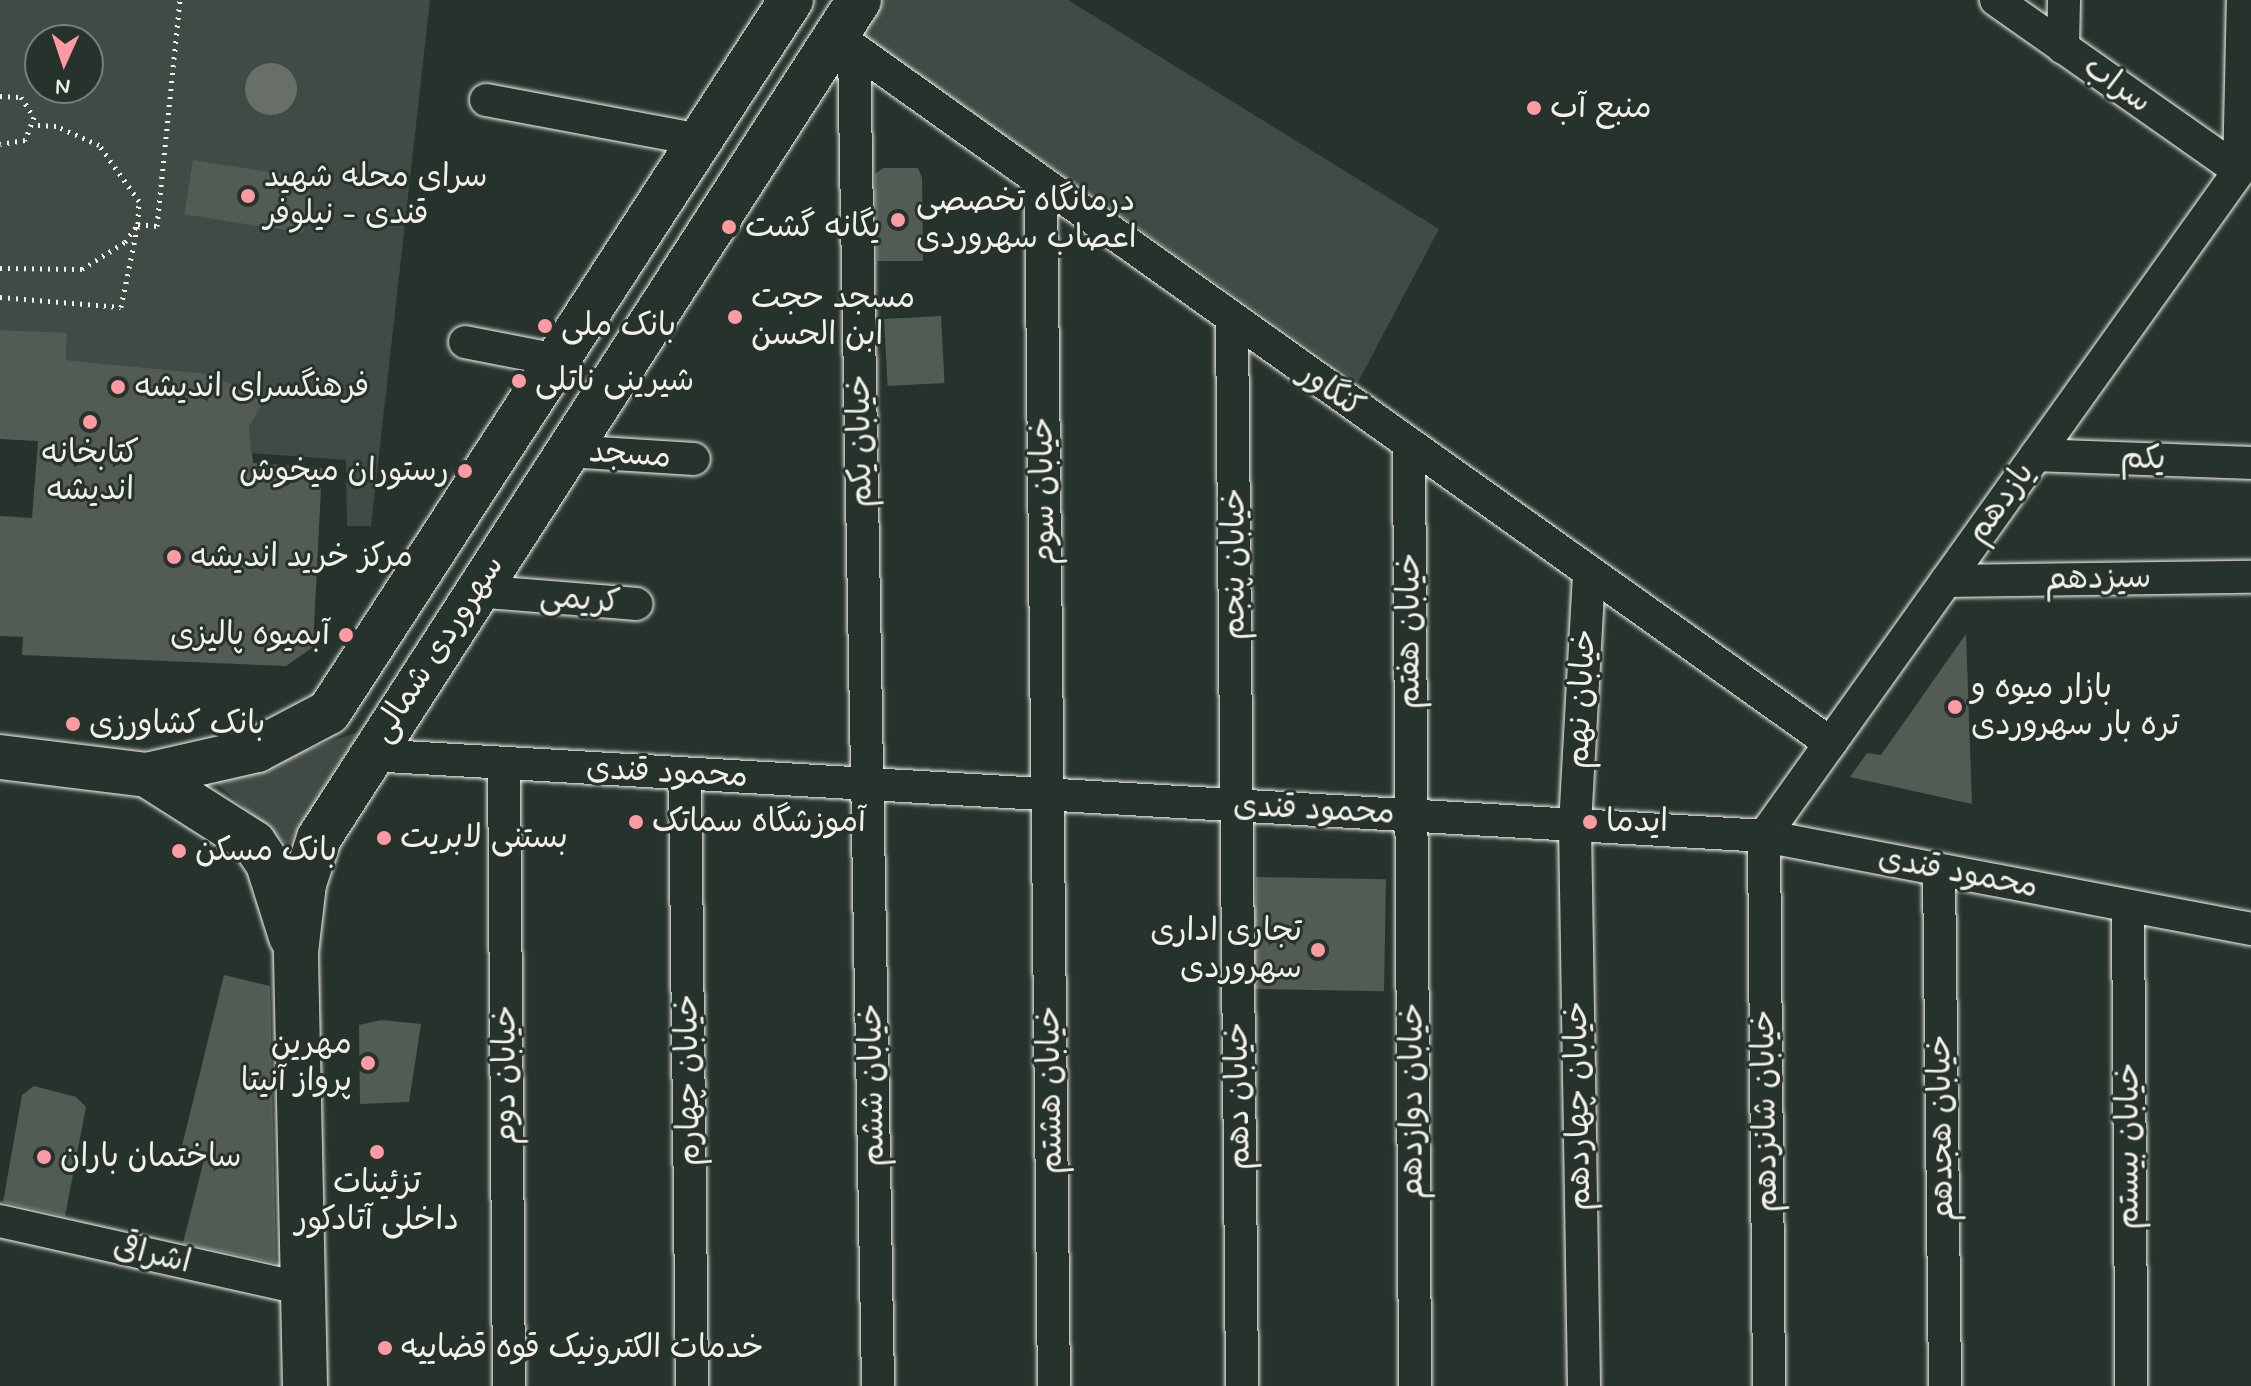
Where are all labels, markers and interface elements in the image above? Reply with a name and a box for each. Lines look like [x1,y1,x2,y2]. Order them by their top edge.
north arrow [24,24,104,104]
street label: سراب [2076,48,2158,122]
text: N [55,72,71,100]
place label: منبع آب [1550,89,1652,127]
marker: منبع آب [1525,99,1543,117]
place label: سرای محله شهید قندی - نیلوفر [264,159,488,234]
place label: درمانگاه تخصصی اعصاب سهروردی [916,183,1137,258]
marker: سرای محله شهید قندی - نیلوفر [239,187,257,205]
place label: یگانه گشت [745,208,881,246]
marker: درمانگاه تخصصی اعصاب سهروردی [887,209,909,231]
marker: یگانه گشت [720,218,738,236]
place label: مسجد حجت ابن الحسن [751,280,915,355]
place label: بانک ملی [561,307,676,345]
marker: مسجد حجت ابن الحسن [726,308,744,326]
marker: بانک ملی [536,317,554,335]
street label: کنگاور [1291,355,1371,427]
place label: شیرینی ناتلی [535,362,694,400]
place label: فرهنگسرای اندیشه [134,368,369,406]
marker: شیرینی ناتلی [510,372,528,390]
street label: خیابان یکم [841,374,881,508]
marker: فرهنگسرای اندیشه [109,378,127,396]
marker: کتابخانه اندیشه [81,413,99,431]
street label: خیابان سوم [1024,416,1064,566]
street label: مسجد [588,433,672,477]
place label: کتابخانه اندیشه [41,435,139,510]
street label: یکم [2120,439,2166,479]
place label: رستوران میخوش [239,452,449,490]
street label: یازدهم [1959,455,2043,551]
marker: رستوران میخوش [456,462,474,480]
street label: خیابان پنجم [1216,488,1254,640]
place label: مرکز خرید اندیشه [190,538,413,576]
marker: مرکز خرید اندیشه [165,548,183,566]
street label: سهروردی شمالی [363,548,513,750]
street label: خیابان هفتم [1391,553,1429,709]
street label: سیزدهم [2045,559,2151,599]
street label: کریمی [538,577,622,623]
place label: آبمیوه پالیزی [170,616,330,654]
marker: آبمیوه پالیزی [337,626,355,644]
street label: خیابان نهم [1559,628,1605,770]
place label: بازار میوه و تره بار سهروردی [1971,670,2179,745]
marker: بازار میوه و تره بار سهروردی [1946,698,1964,716]
place label: بانک کشاورزی [89,705,265,743]
marker: بانک کشاورزی [64,715,82,733]
street label: محمود قندی [585,750,749,796]
street label: محمود قندی [1232,787,1396,833]
place label: آموزشگاه سماتک [652,803,866,841]
place label: ایدما [1606,803,1668,841]
marker: آموزشگاه سماتک [627,813,645,831]
marker: ایدما [1581,813,1599,831]
place label: بستنی لابریت [400,819,568,857]
marker: بستنی لابریت [375,829,393,847]
place label: بانک مسکن [195,832,337,870]
street label: محمود قندی [1875,839,2041,907]
marker: بانک مسکن [170,842,188,860]
place label: تجاری اداری سهروردی [1150,913,1302,988]
marker: تجاری اداری سهروردی [1309,941,1327,959]
street label: خیابان چهارم [668,994,710,1166]
street label: خیابان چهاردهم [1558,1001,1600,1211]
street label: خیابان ششم [852,1003,894,1167]
street label: خیابان دوازدهم [1394,1003,1432,1199]
street label: خیابان دوم [487,1005,525,1145]
street label: خیابان هشتم [1030,1005,1072,1175]
street label: خیابان شانزدهم [1745,1009,1787,1213]
street label: خیابان دهم [1219,1022,1259,1170]
place label: مهرین پرواز آنیتا [241,1026,352,1101]
street label: خیابان هجدهم [1921,1034,1963,1222]
marker: مهرین پرواز آنیتا [359,1054,377,1072]
street label: خیابان بیستم [2110,1062,2148,1230]
place label: ساختمان باران [60,1138,242,1176]
marker: تزئینات داخلی آتادکور [368,1143,386,1161]
marker: ساختمان باران [35,1148,53,1166]
place label: تزئینات داخلی آتادکور [295,1165,459,1240]
street label: اشراقی [109,1227,195,1283]
place label: خدمات الکترونیک قوه قضاییه [401,1329,764,1367]
marker: خدمات الکترونیک قوه قضاییه [376,1339,394,1357]

